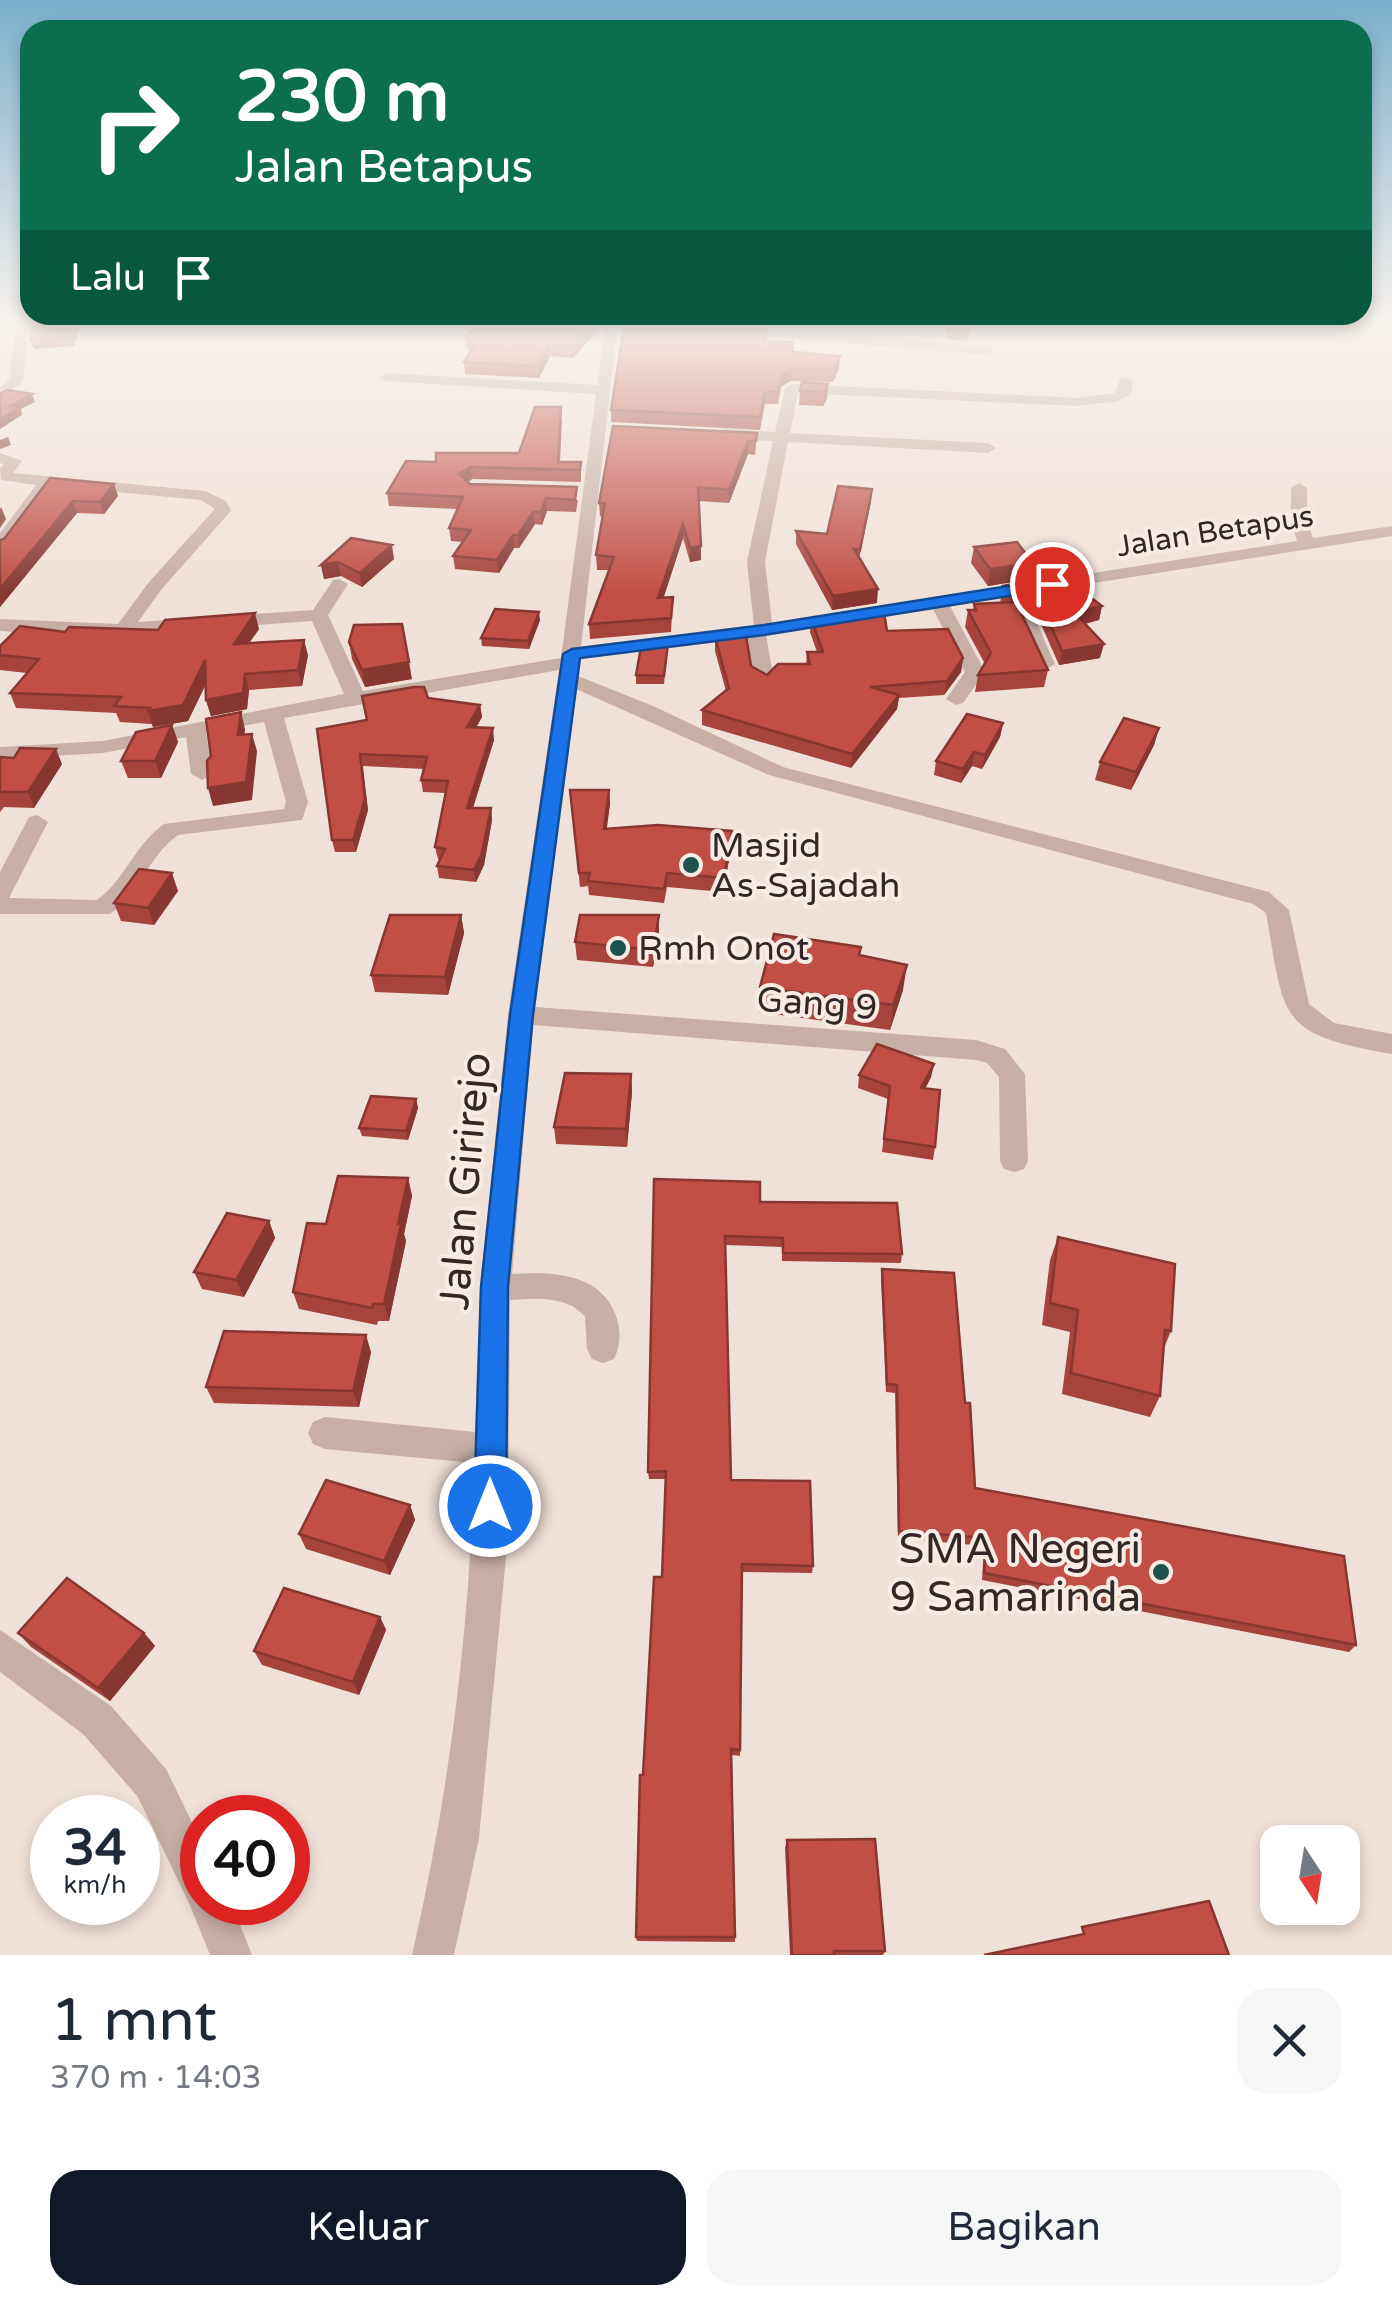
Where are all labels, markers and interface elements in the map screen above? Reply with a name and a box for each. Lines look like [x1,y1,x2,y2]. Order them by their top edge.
text: 230 m [235,56,449,140]
icon: right [70,60,200,190]
text: Jalan Betapus [235,141,533,195]
icon: arrive [166,250,221,305]
text: Lalu [70,255,146,301]
street label: Jalan Betapus [1114,498,1316,565]
pin [1010,542,1095,627]
icon: arrive [1025,557,1080,612]
place label: Masjid As-Sajadah [711,825,900,907]
marker: Masjid As-Sajadah [680,854,702,876]
place label: Rmh Onot [638,928,809,970]
marker: Rmh Onot [607,937,629,959]
street label: Gang 9 [755,979,879,1029]
street label: Jalan Girirejo [429,1050,502,1312]
position arrow [438,1454,542,1558]
place label: SMA Negeri 9 Samarinda [890,1524,1141,1623]
marker: SMA Negeri 9 Samarinda [1150,1561,1172,1583]
speed limit sign: 40 [180,1795,310,1925]
text: 34 [64,1818,126,1878]
north arrow [1260,1825,1360,1925]
map controls [1260,1825,1360,1925]
text: km/h [64,1870,126,1900]
text: 1 mnt [50,1985,217,2057]
button: close [1237,1988,1342,2093]
text: 370 m · 14:03 [50,2059,262,2097]
button: Keluar [50,2170,686,2285]
button: Bagikan [706,2170,1342,2285]

